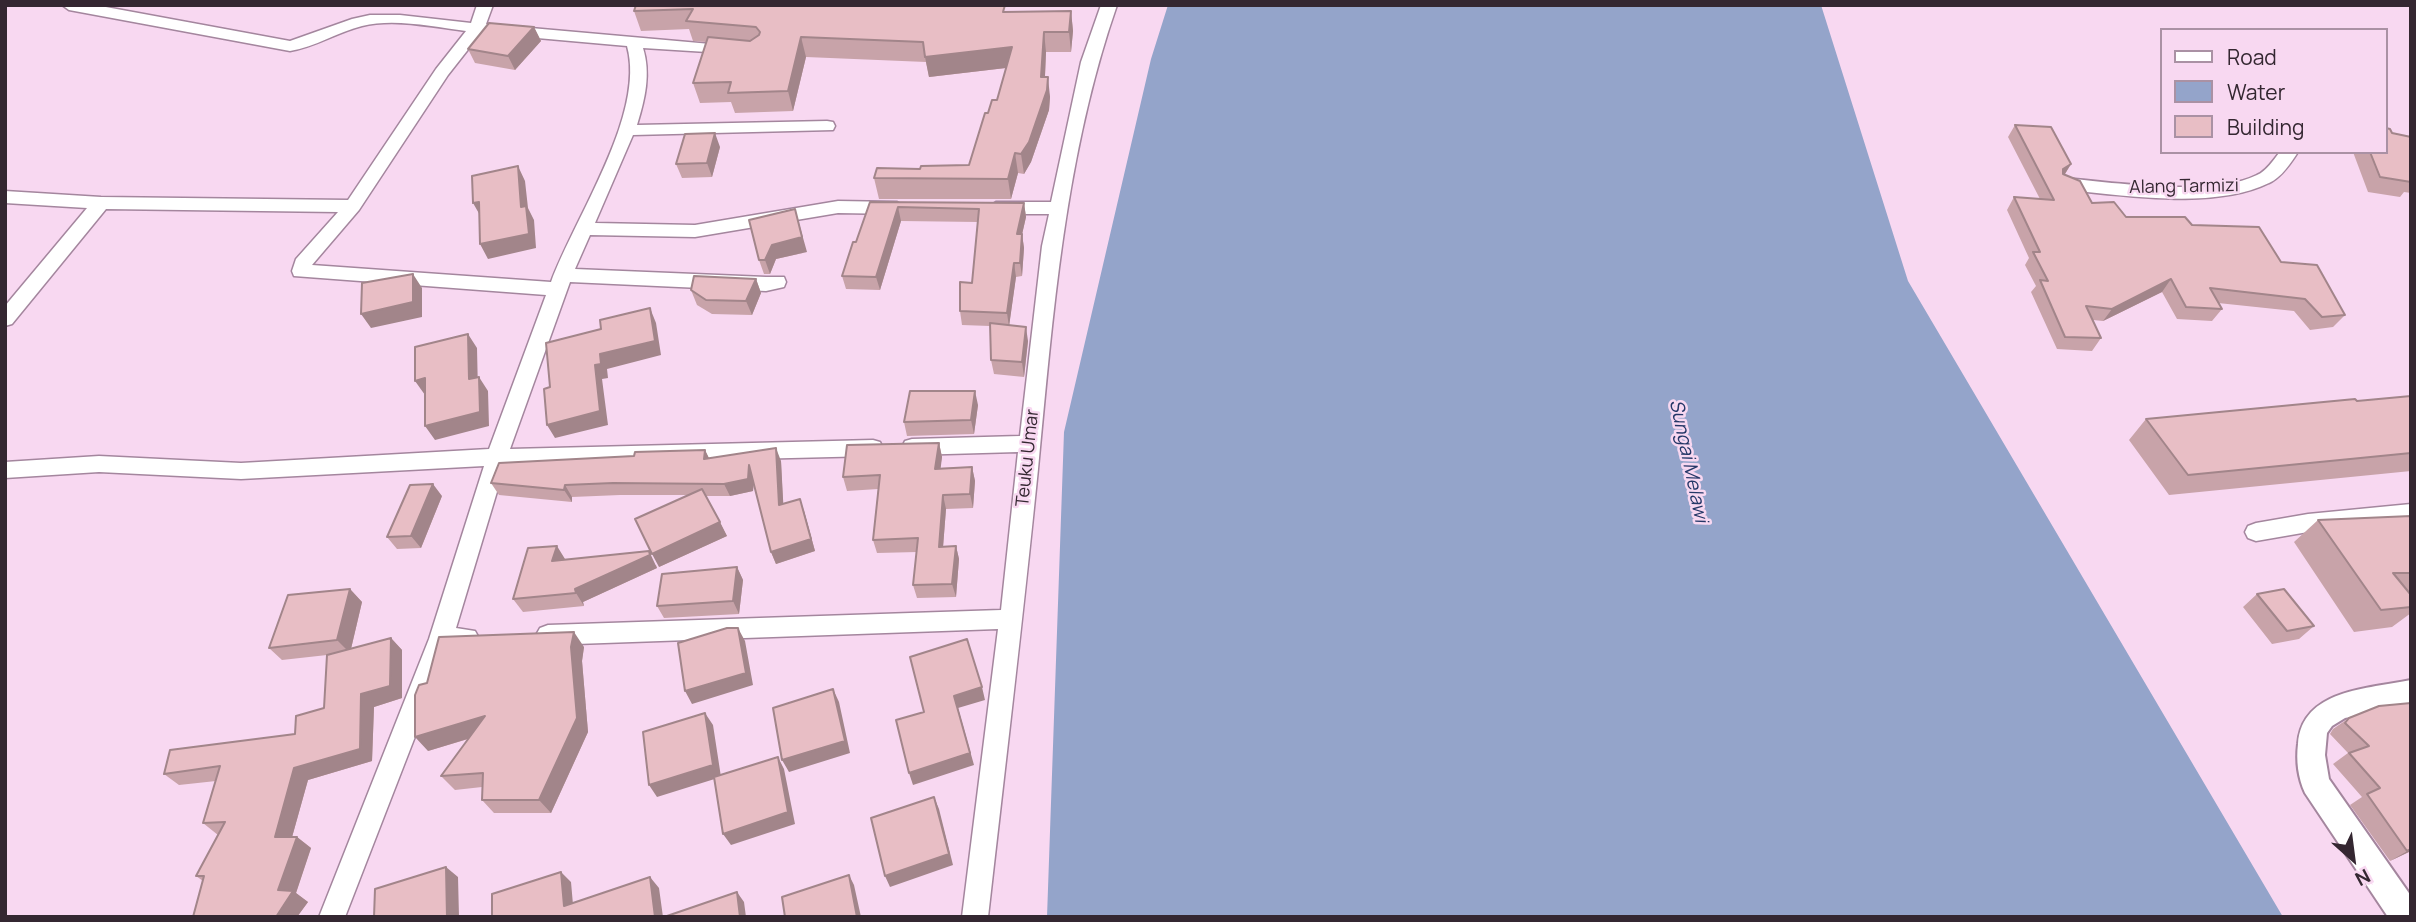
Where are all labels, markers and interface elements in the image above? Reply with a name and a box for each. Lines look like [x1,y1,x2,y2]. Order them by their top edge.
legend [2160,28,2388,154]
text: Road [2227,43,2277,71]
text: Water [2227,78,2285,106]
text: Building [2227,113,2304,141]
street label: Alang Tarmizi [2129,175,2239,199]
water label: Sungai Melawi [1664,397,1712,525]
street label: Teuku Umar [1012,408,1044,508]
north arrow [2318,824,2388,894]
text: N [2351,863,2375,892]

